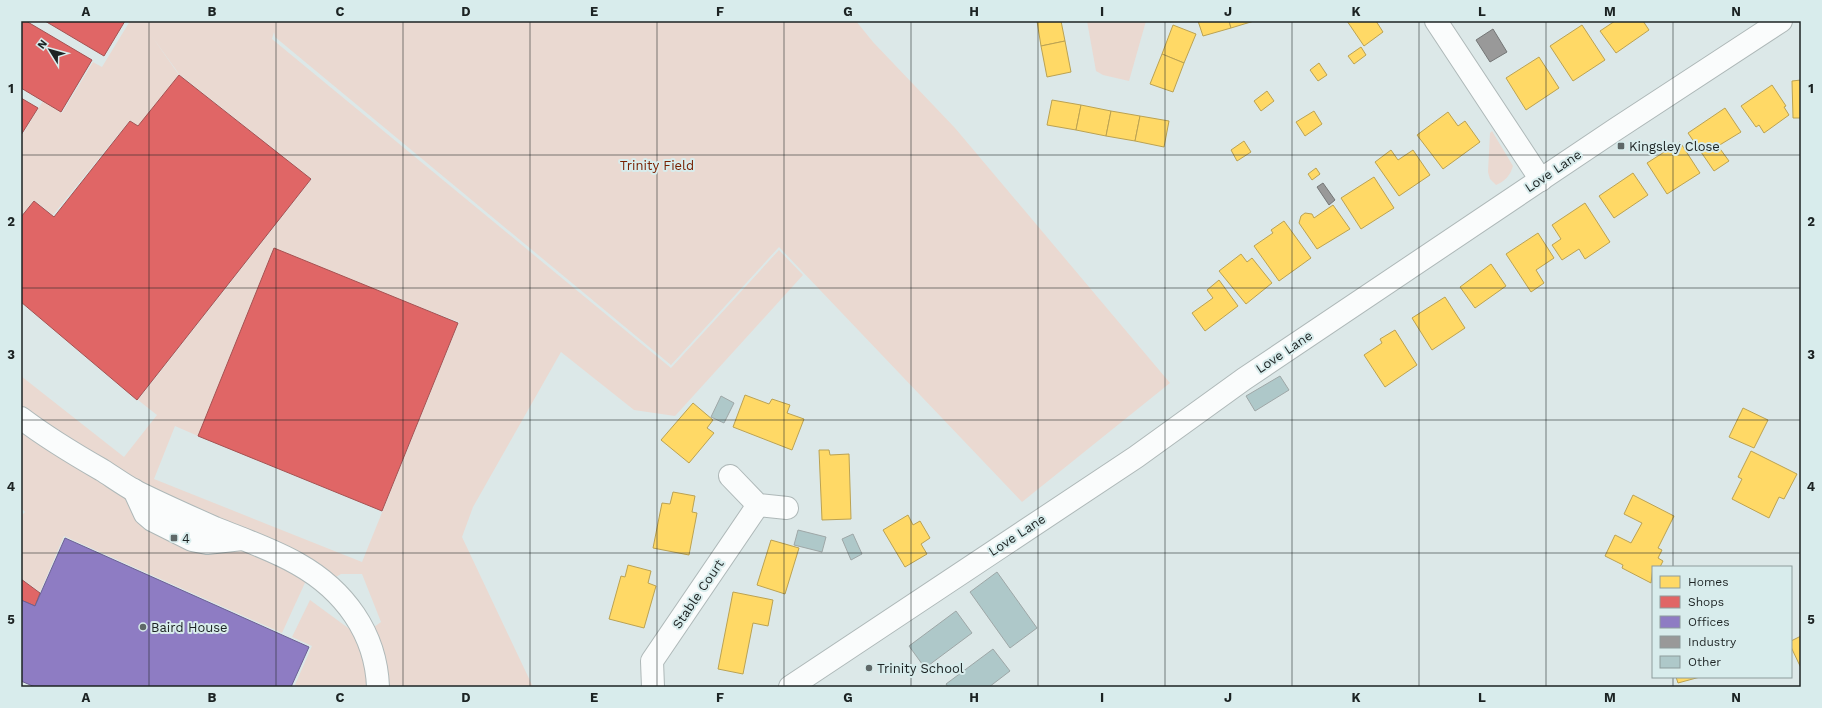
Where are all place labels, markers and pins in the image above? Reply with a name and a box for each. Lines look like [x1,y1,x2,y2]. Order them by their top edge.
place label: Kingsley Close [1629,139,1720,154]
marker: Kingsley Close [1616,141,1626,151]
place label: 4 [182,531,190,546]
marker: 4 [169,533,179,543]
place label: Baird House [151,620,228,635]
marker: Baird House [138,622,148,632]
place label: Trinity School [877,661,964,676]
marker: Trinity School [864,663,874,673]

